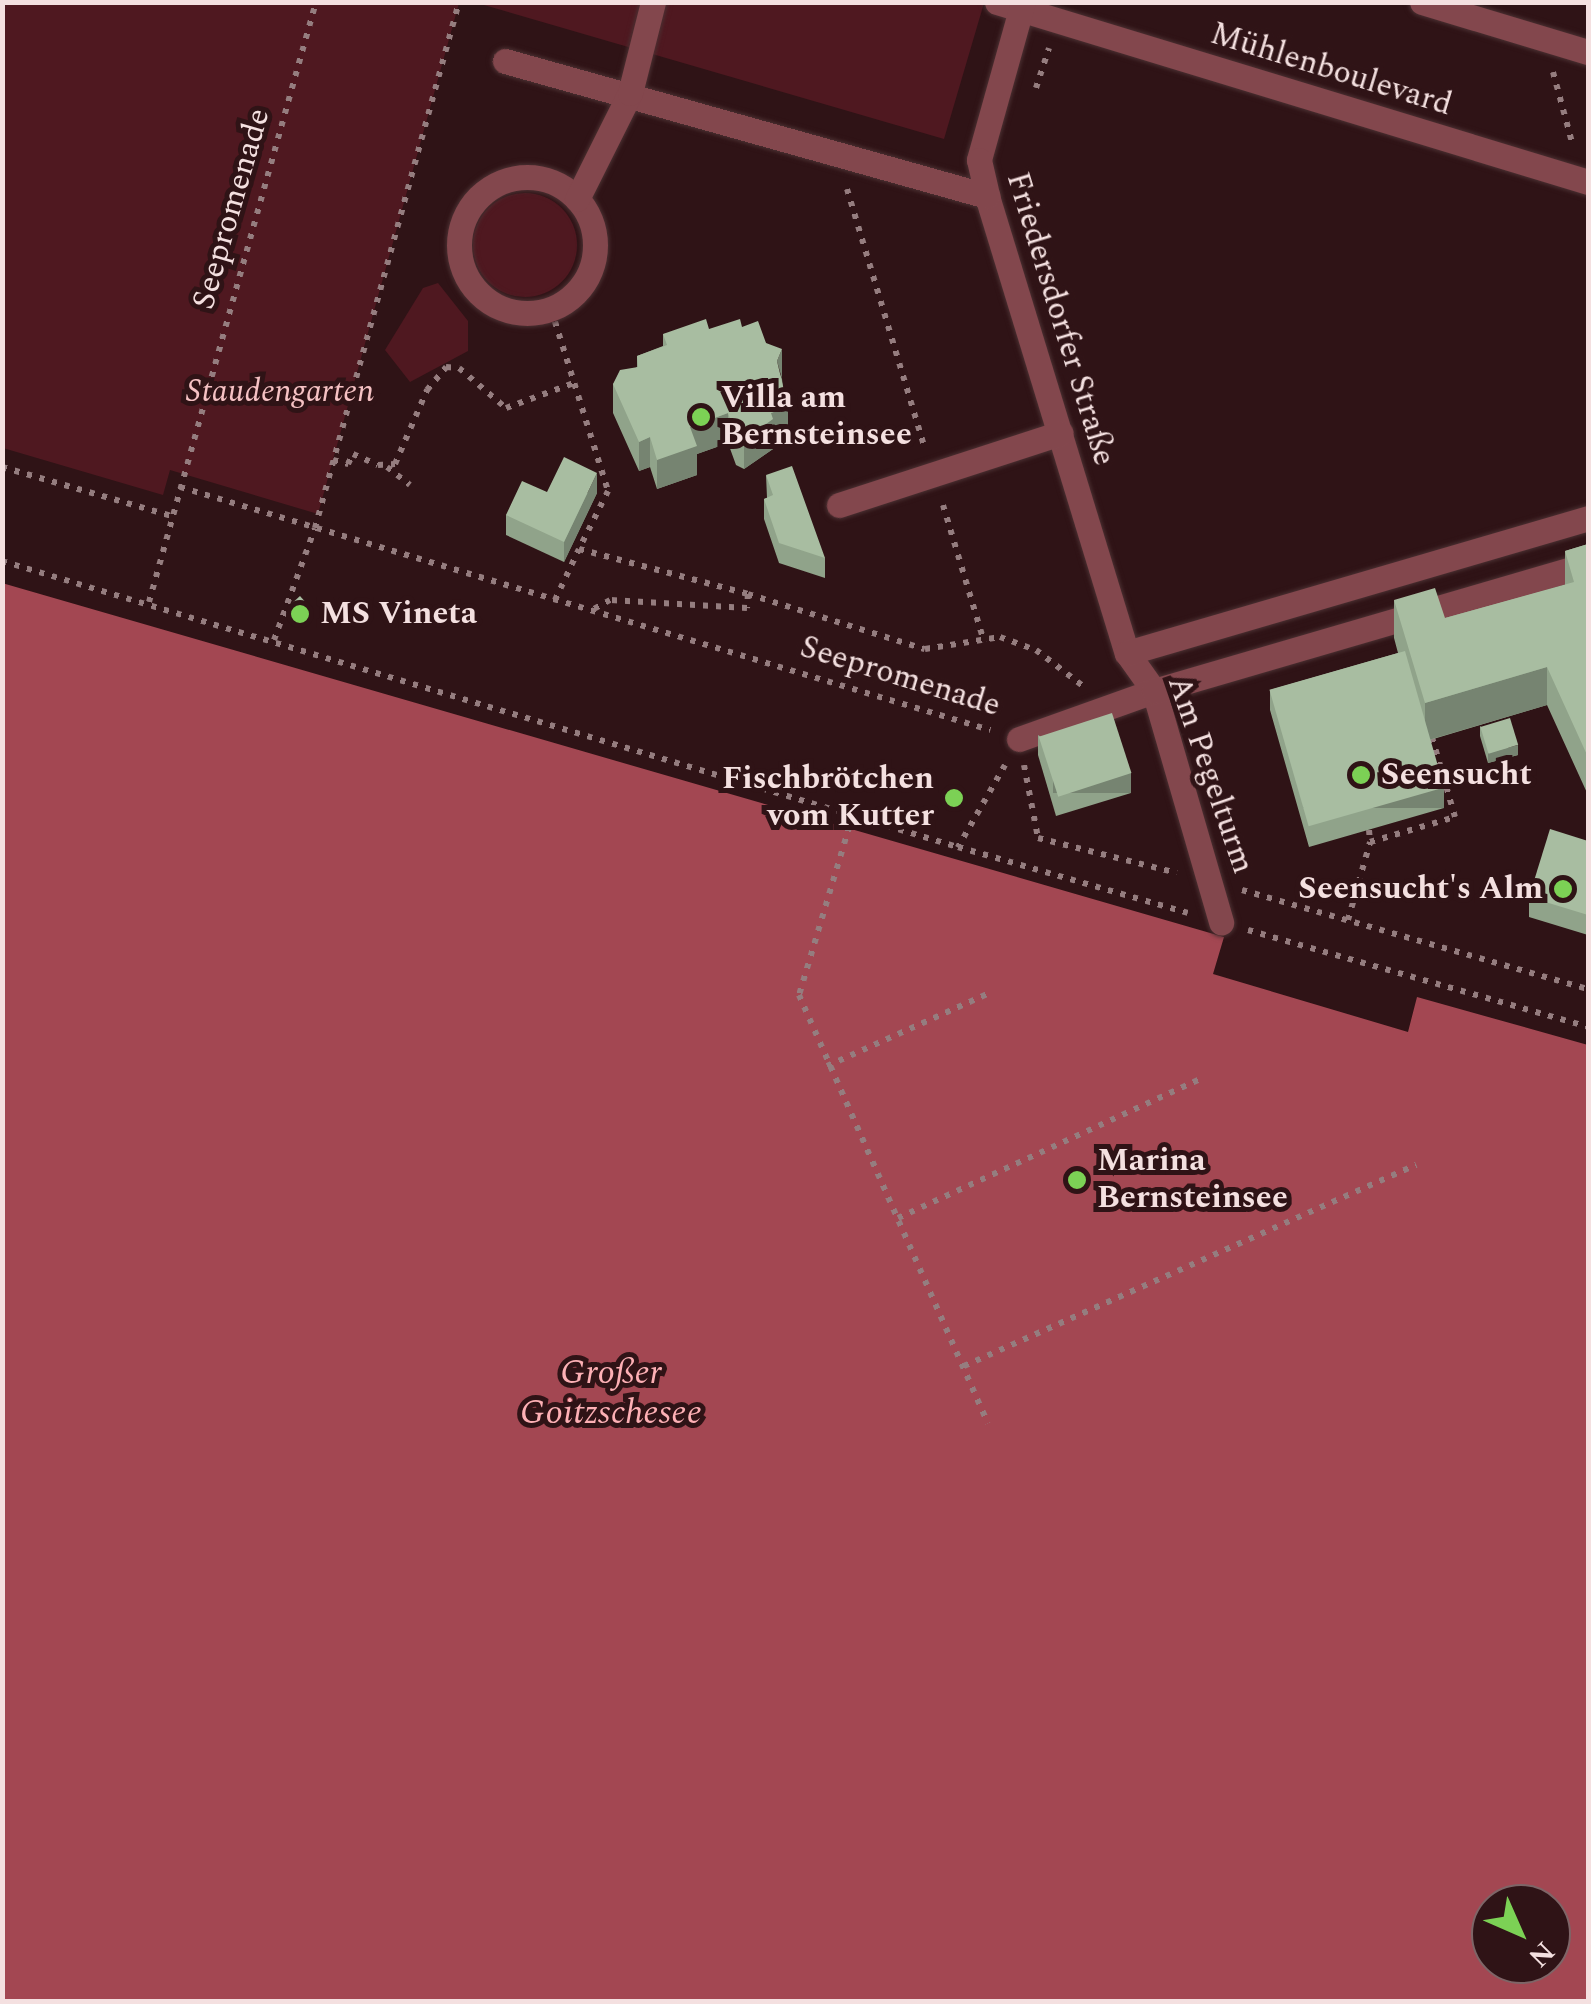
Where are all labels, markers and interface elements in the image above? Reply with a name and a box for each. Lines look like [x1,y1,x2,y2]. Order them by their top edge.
street label: Mühlenboulevard [1206,15,1456,125]
street label: Seepromenade [185,104,279,314]
street label: Friedersdorfer Straße [997,168,1123,470]
park label: Staudengarten [186,373,374,411]
place label: Villa am Bernsteinsee [721,380,912,455]
marker: Villa am Bernsteinsee [690,406,712,428]
place label: MS Vineta [320,595,477,633]
marker: MS Vineta [289,603,311,625]
street label: Seepromenade [795,628,1005,726]
street label: Am Pegelturm [1158,671,1262,879]
place label: Seensucht [1381,756,1532,794]
place label: Fischbrötchen vom Kutter [722,761,934,836]
marker: Seensucht [1350,764,1372,786]
marker: Fischbrötchen vom Kutter [943,787,965,809]
place label: Seensucht's Alm [1298,870,1543,908]
marker: Seensucht's Alm [1552,878,1574,900]
place label: Marina Bernsteinsee [1097,1143,1288,1218]
marker: Marina Bernsteinsee [1066,1169,1088,1191]
water label: Großer Goitzschesee [520,1352,702,1434]
north arrow [1471,1884,1571,1984]
text: N [1518,1931,1564,1977]

